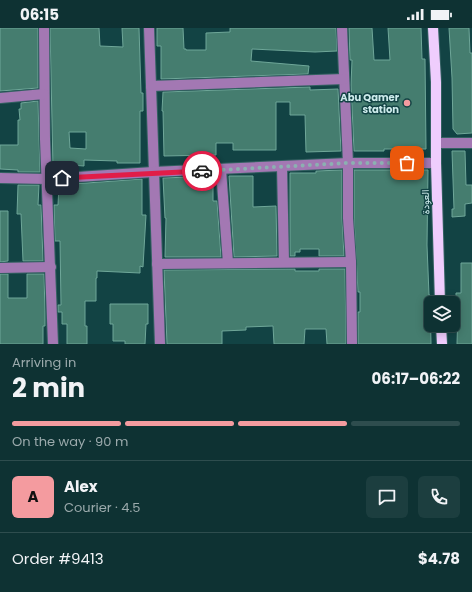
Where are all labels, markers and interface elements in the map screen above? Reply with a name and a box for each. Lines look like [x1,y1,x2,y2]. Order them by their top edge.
text: 06:15 [20,4,59,25]
place label: Abu Qamer station [340,90,400,117]
marker: Abu Qamer station [402,98,412,108]
pin [390,146,424,180]
courier [182,151,222,191]
icon: bag [396,152,418,174]
icon: car [191,160,213,182]
pin [45,161,79,195]
icon: home [51,167,73,189]
street label: العودة [418,189,433,215]
map controls [424,296,460,332]
button: layers [424,296,460,332]
text: Arriving in [12,353,76,372]
text: 06:17–06:22 [372,368,460,389]
text: 2 min [12,370,85,406]
text: On the way · 90 m [12,432,128,451]
text: Alex [64,476,98,497]
button: chat [366,476,408,518]
button: phone [418,476,460,518]
text: A [27,486,39,507]
text: Courier · 4.5 [64,498,140,517]
text: Order #9413 [12,548,104,569]
text: $4.78 [418,548,460,569]

